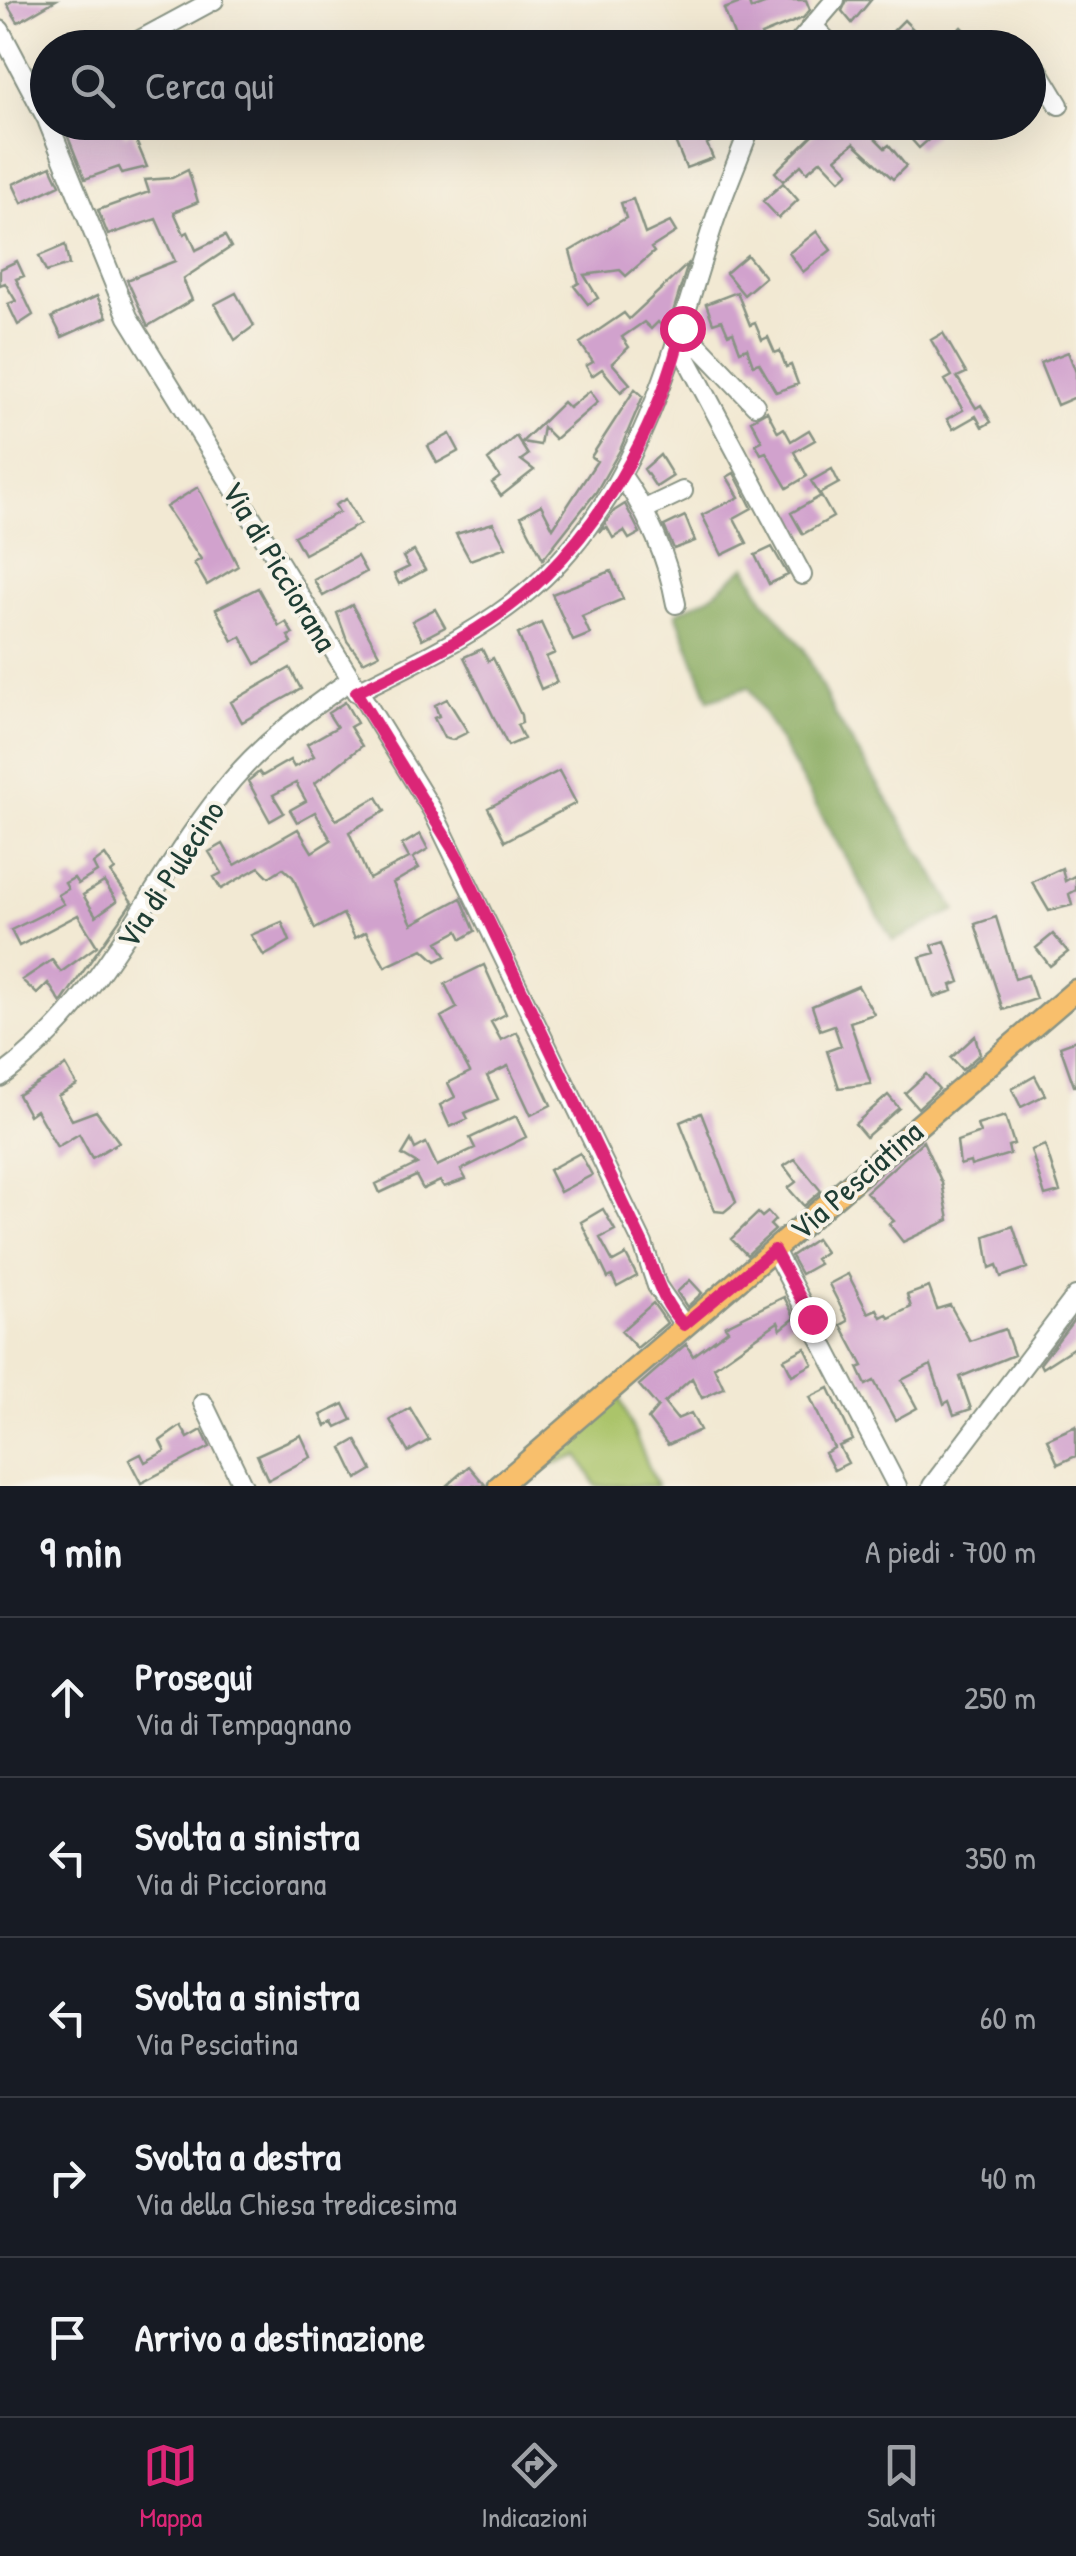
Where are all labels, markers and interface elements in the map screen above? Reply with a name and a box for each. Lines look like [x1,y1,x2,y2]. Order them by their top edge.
search box [30,30,1046,140]
icon: search [65,58,120,113]
text: Cerca qui [145,59,275,111]
route start [660,306,706,352]
street label: Via di Picciorana [212,473,348,659]
street label: Via di Pulecino [106,792,234,956]
street label: Via Pesciatina [780,1110,932,1250]
route end [790,1297,836,1343]
text: 9 min [40,1523,122,1580]
text: A piedi · 700 m [865,1530,1036,1573]
text: Prosegui [135,1650,254,1702]
icon: ahead [40,1670,95,1725]
text: 250 m [964,1676,1036,1719]
text: Via di Tempagnano [135,1702,351,1745]
text: Svolta a sinistra [135,1810,359,1862]
icon: left [40,1830,95,1885]
text: 350 m [965,1836,1036,1879]
text: Via di Picciorana [135,1862,326,1905]
text: Svolta a sinistra [135,1970,359,2022]
icon: left [40,1990,95,2045]
text: 60 m [980,1996,1036,2039]
text: Via Pesciatina [135,2022,298,2065]
text: Svolta a destra [135,2130,341,2182]
icon: right [40,2150,95,2205]
text: 40 m [981,2156,1036,2199]
text: Via della Chiesa tredicesima [135,2182,457,2225]
icon: arrive [40,2310,95,2365]
text: Arrivo a destinazione [135,2311,425,2363]
tab: Mappa [140,2438,202,2536]
tab: Indicazioni [481,2438,588,2536]
tab: Salvati [867,2438,936,2536]

